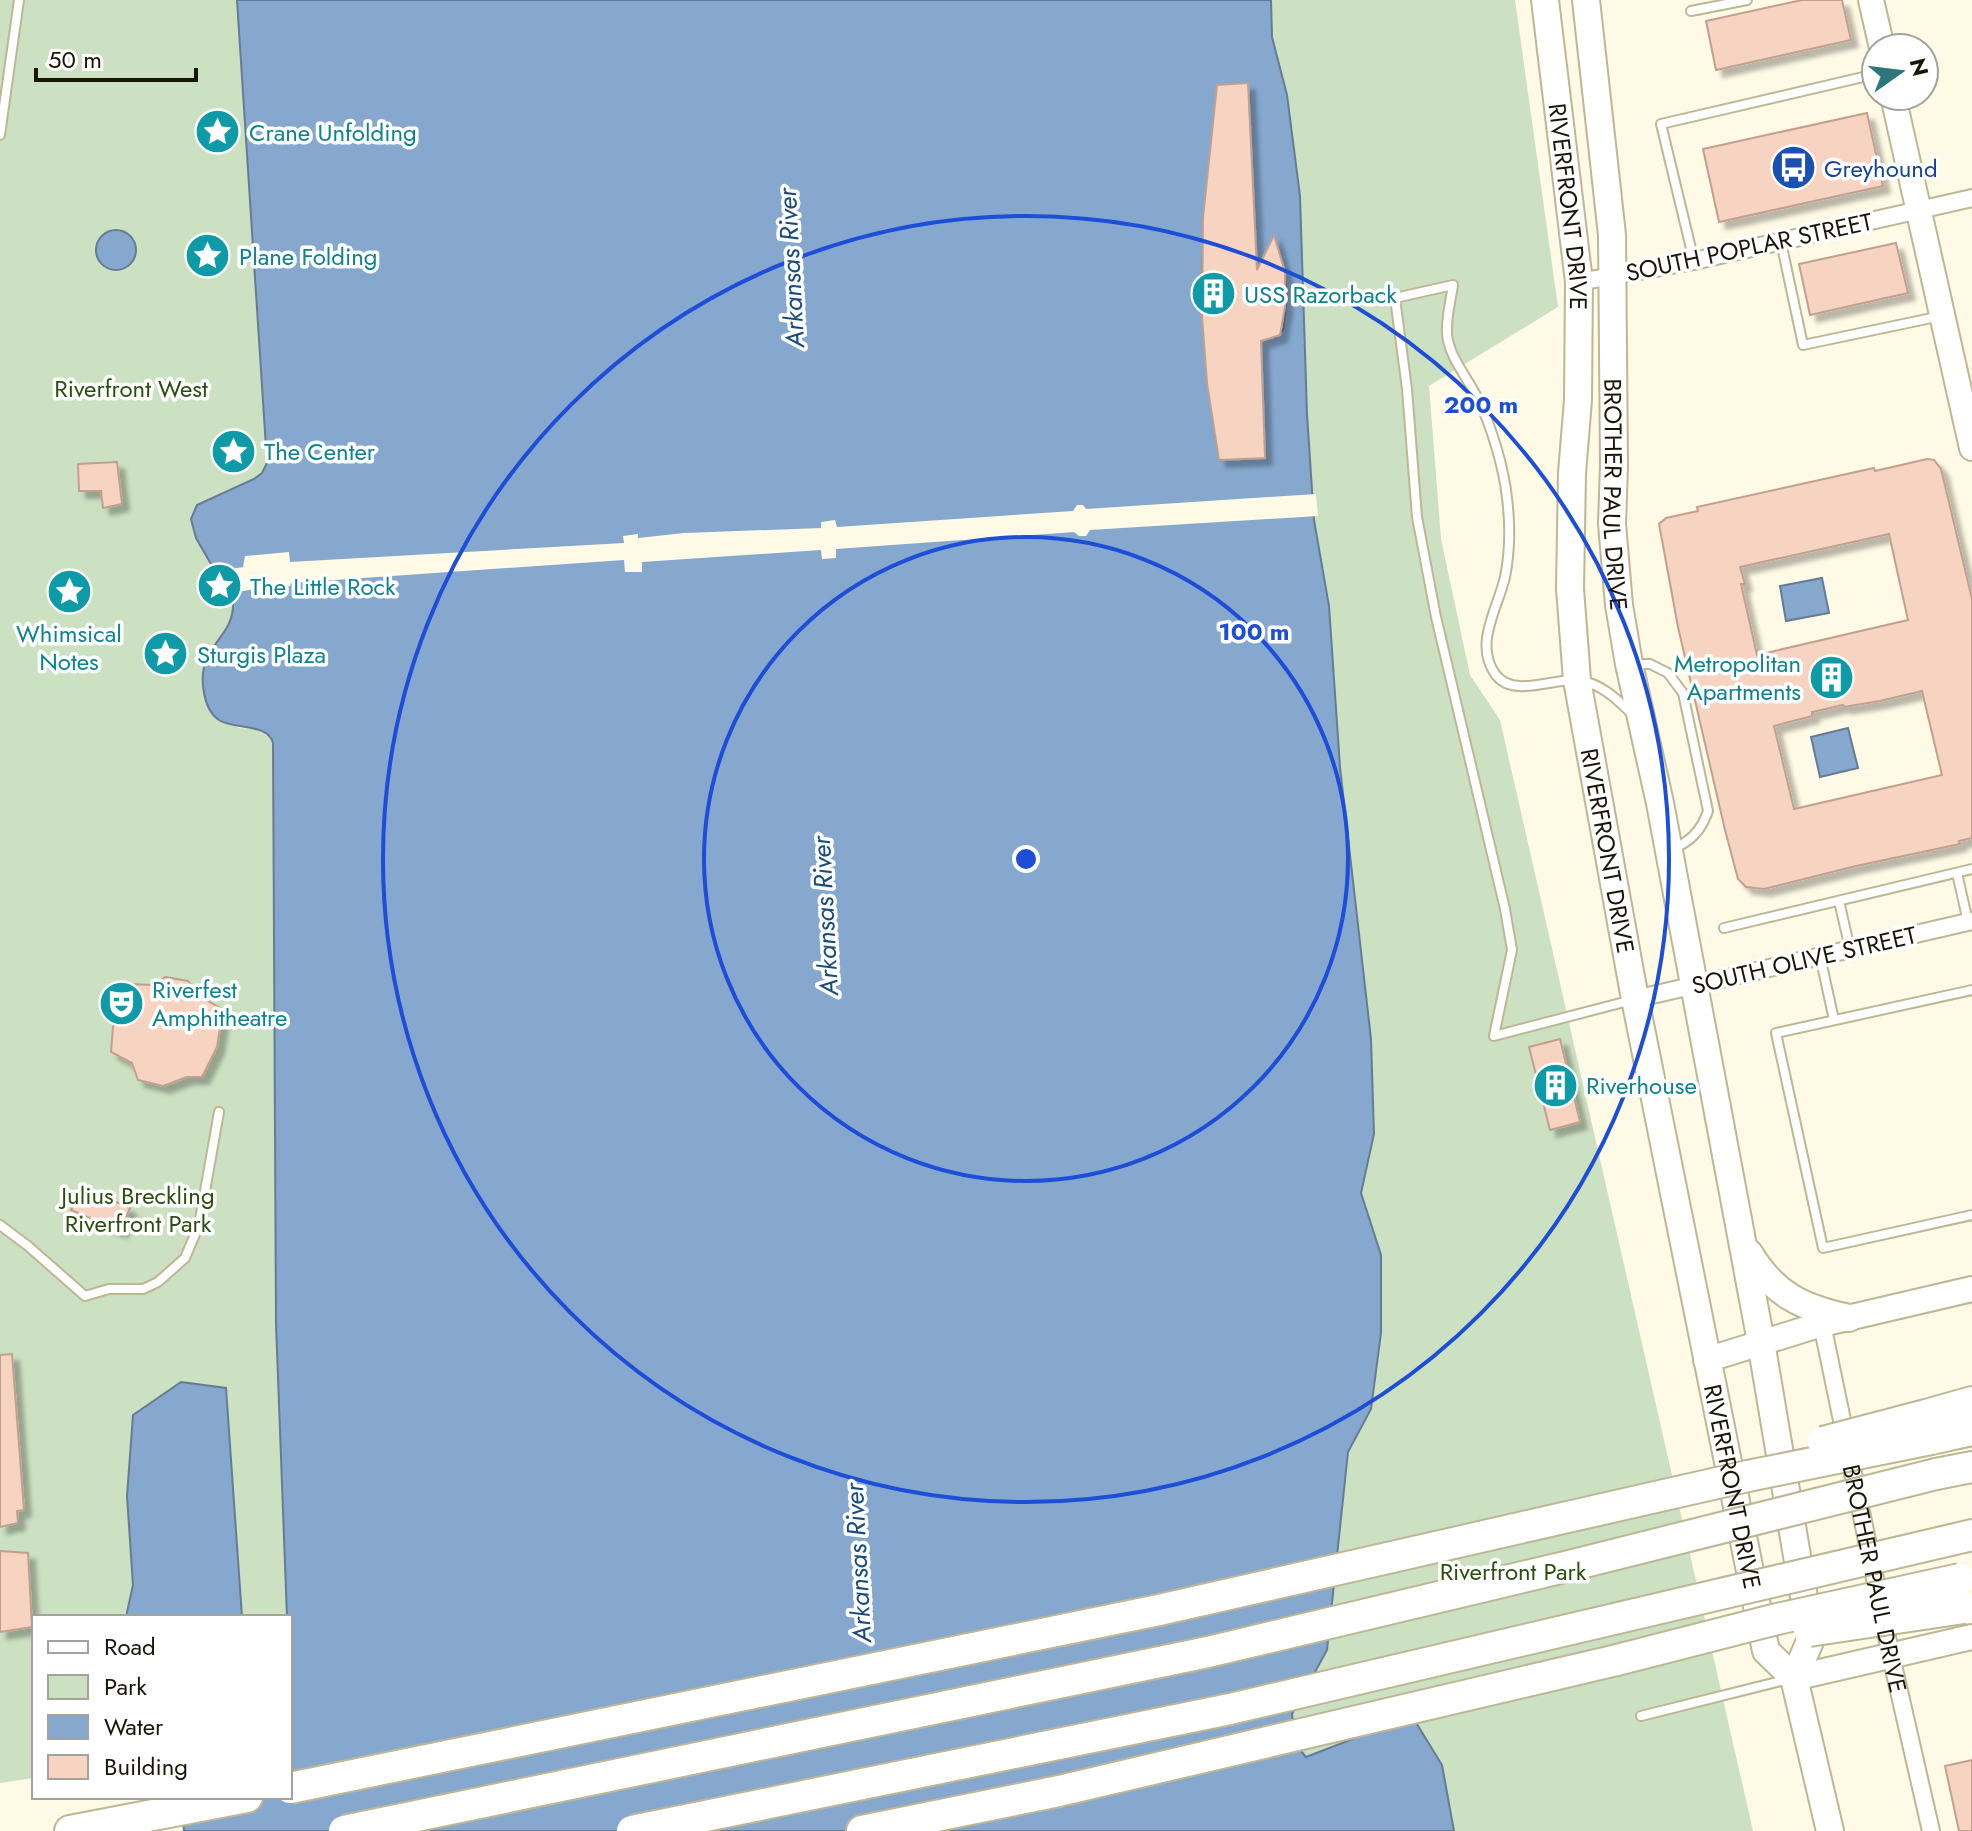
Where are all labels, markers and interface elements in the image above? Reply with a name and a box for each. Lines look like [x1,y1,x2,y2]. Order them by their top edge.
scale bar [36,32,196,82]
north arrow [1860,32,1940,112]
text: 50 m [48,42,102,77]
text: N [1902,55,1937,80]
street label: RIVERFRONT DRIVE [1540,101,1597,310]
place icon: Crane Unfolding [194,108,242,156]
place label: Crane Unfolding [249,115,417,150]
bus stop icon: Greyhound [1769,144,1817,192]
place label: Greyhound [1824,151,1938,186]
water label: Arkansas River [768,186,814,350]
street label: SOUTH POPLAR STREET [1622,204,1876,290]
place icon: Plane Folding [184,232,232,280]
place label: Plane Folding [239,239,377,274]
building icon: USS Razorback [1189,270,1237,318]
place label: USS Razorback [1244,277,1397,312]
park label: Riverfront West [54,371,208,406]
street label: BROTHER PAUL DRIVE [1594,378,1637,612]
text: 200 m [1444,387,1518,422]
place icon: The Center [209,427,257,475]
place label: The Center [264,434,376,469]
place icon: The Little Rock [195,562,243,610]
place icon: Whimsical Notes [45,567,93,615]
place label: The Little Rock [250,569,396,604]
text: 100 m [1219,614,1289,649]
place label: Whimsical Notes [16,616,122,679]
place icon: Sturgis Plaza [142,630,190,678]
place label: Sturgis Plaza [197,637,326,672]
place label: Metropolitan Apartments [1674,646,1801,709]
building icon: Metropolitan Apartments [1808,653,1856,701]
street label: RIVERFRONT DRIVE [1572,745,1644,956]
water label: Arkansas River [802,834,848,998]
centre of rings [1012,845,1040,873]
street label: SOUTH OLIVE STREET [1688,917,1920,1003]
place label: Riverfest Amphitheatre [152,972,287,1035]
theatre icon: Riverfest Amphitheatre [97,979,145,1027]
building icon: Riverhouse [1531,1061,1579,1109]
place label: Riverhouse [1586,1068,1697,1103]
park label: Julius Breckling Riverfront Park [58,1178,215,1241]
street label: RIVERFRONT DRIVE [1695,1381,1771,1592]
street label: BROTHER PAUL DRIVE [1834,1461,1916,1696]
water label: Arkansas River [835,1481,881,1645]
park label: Riverfront Park [1440,1554,1587,1589]
legend [32,1615,292,1799]
text: Road [104,1629,156,1664]
text: Park [104,1669,147,1704]
text: Water [104,1709,164,1744]
text: Building [104,1749,188,1784]

